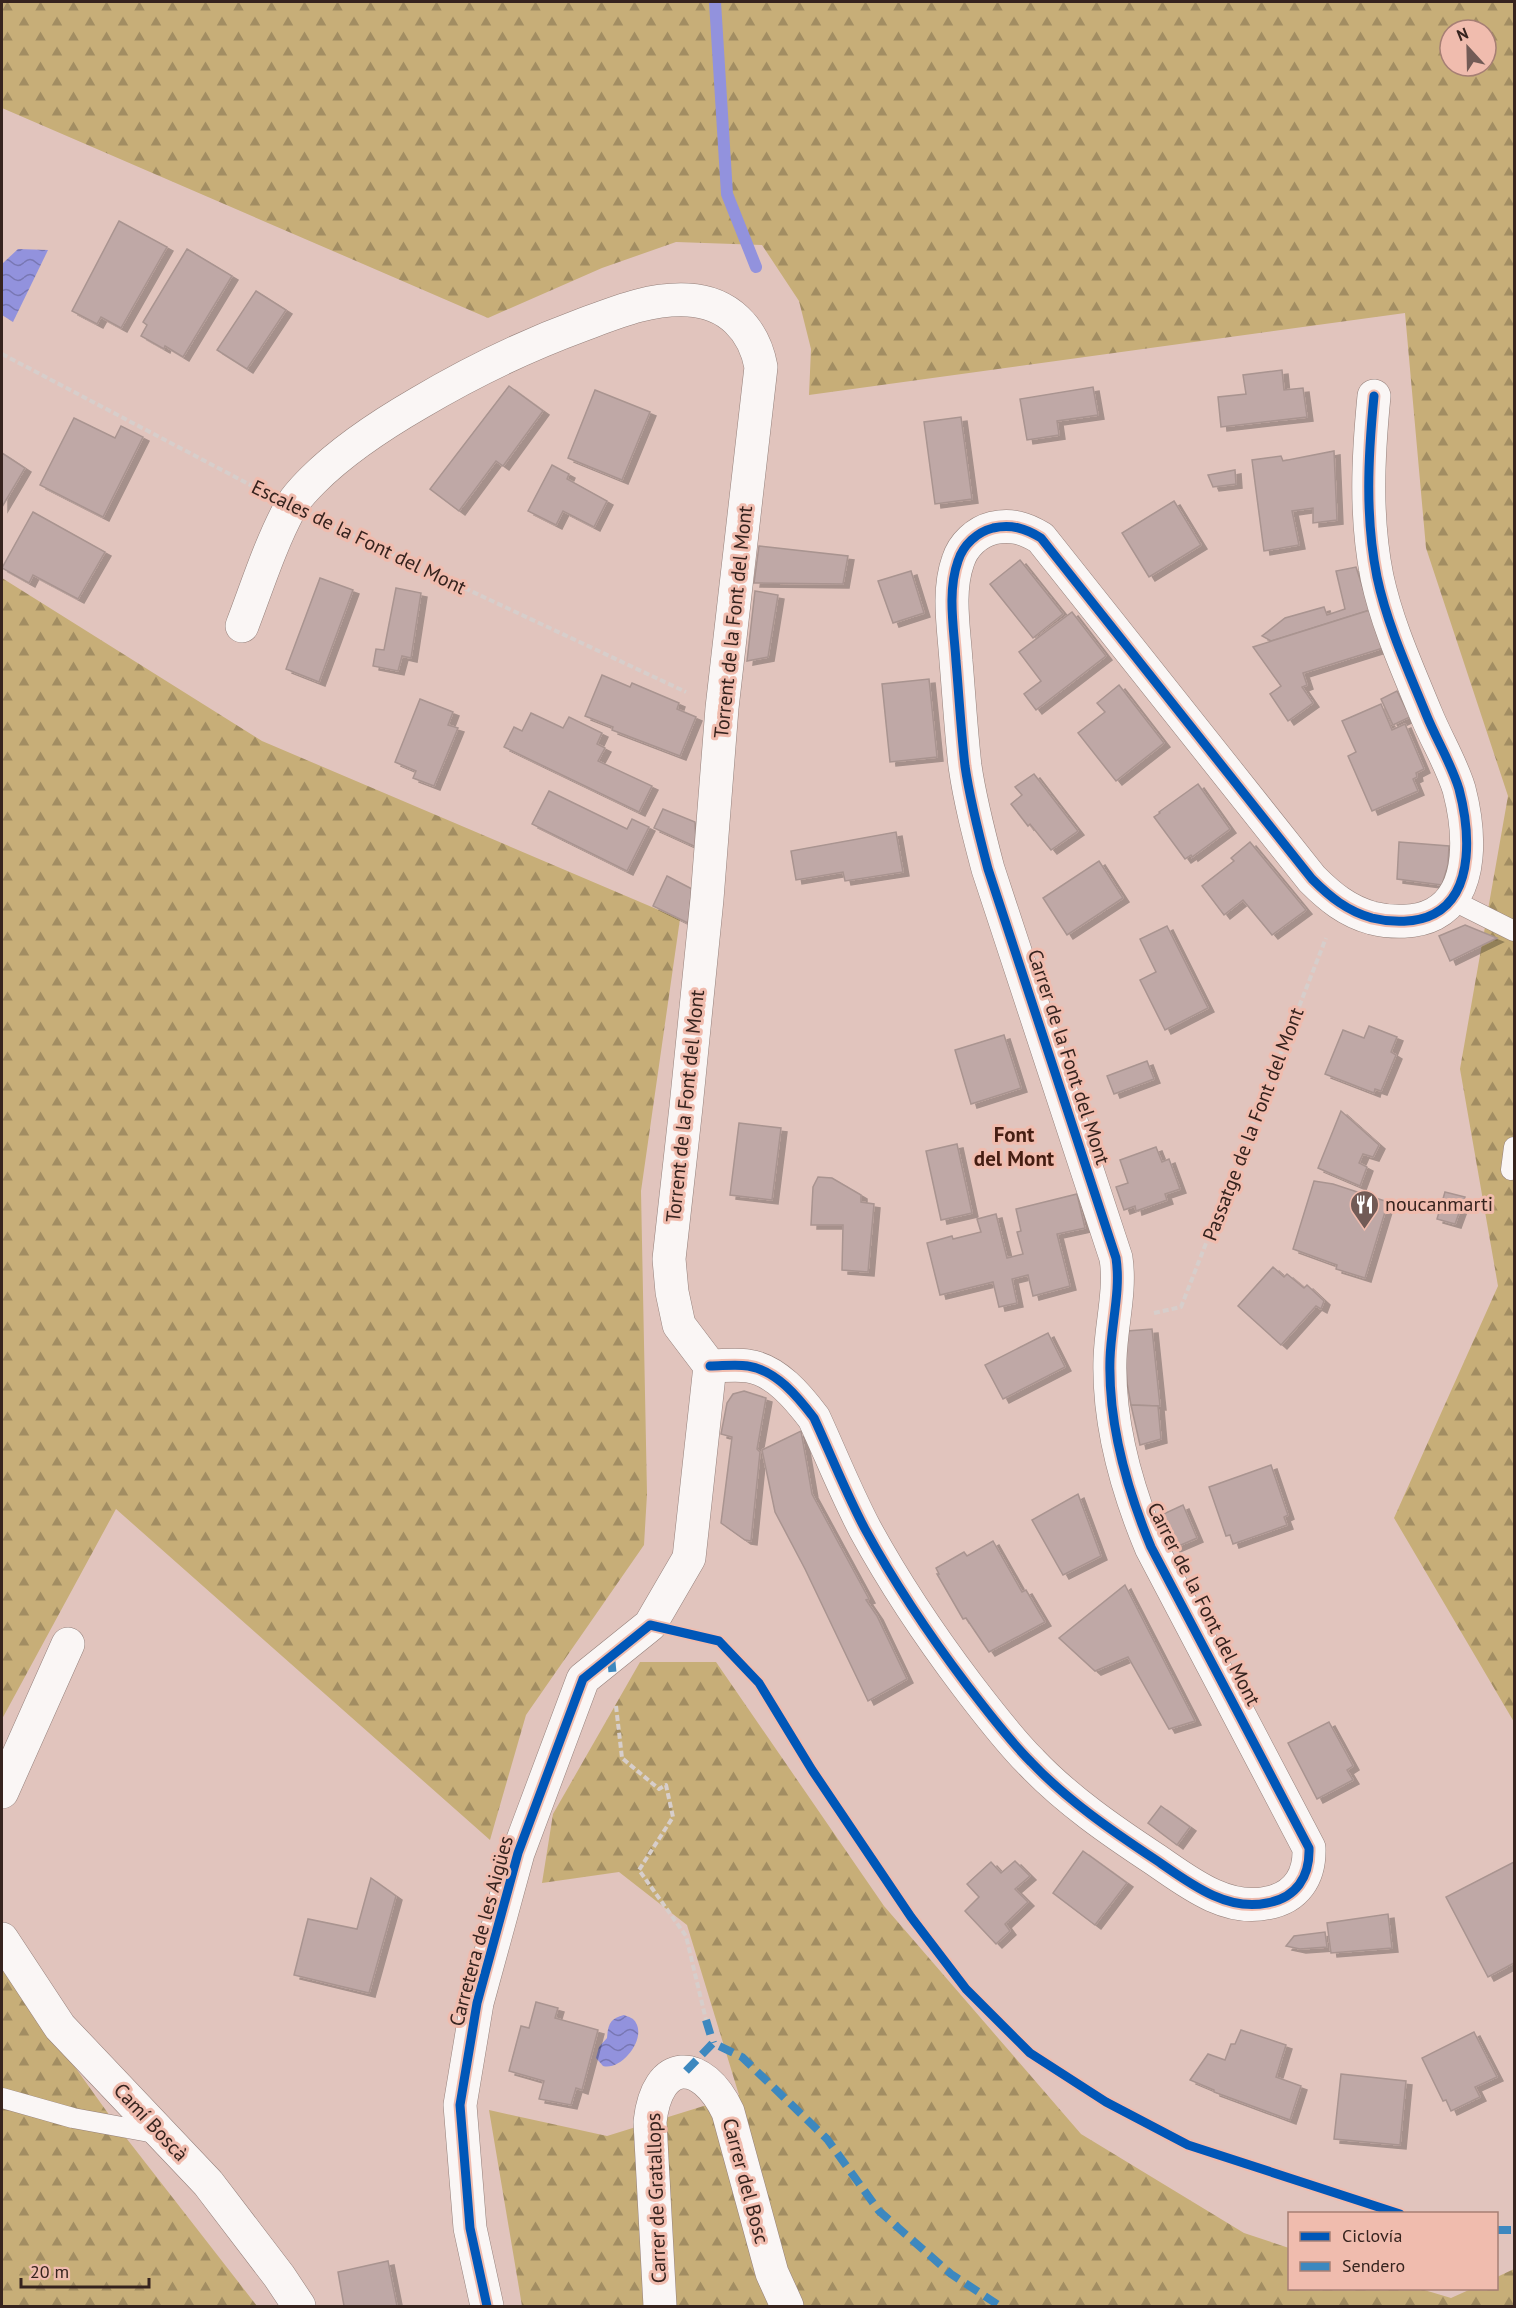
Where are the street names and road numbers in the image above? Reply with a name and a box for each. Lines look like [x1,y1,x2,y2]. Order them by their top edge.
street label: Escales de la Font del Mont [247,474,471,600]
street label: Torrent de la Font del Mont [708,504,758,740]
street label: Carrer de la Font del Mont [1022,946,1116,1168]
street label: Torrent de la Font del Mont [660,988,710,1224]
street label: Passatge de la Font del Mont [1196,1003,1310,1244]
street label: Carrer de la Font del Mont [1141,1498,1267,1710]
street label: Carretera de les Aigües [443,1833,519,2029]
street label: Camí Boscà [108,2077,194,2167]
street label: Carrer de Gratallops [640,2112,672,2284]
street label: Carrer del Bosc [717,2115,775,2247]

